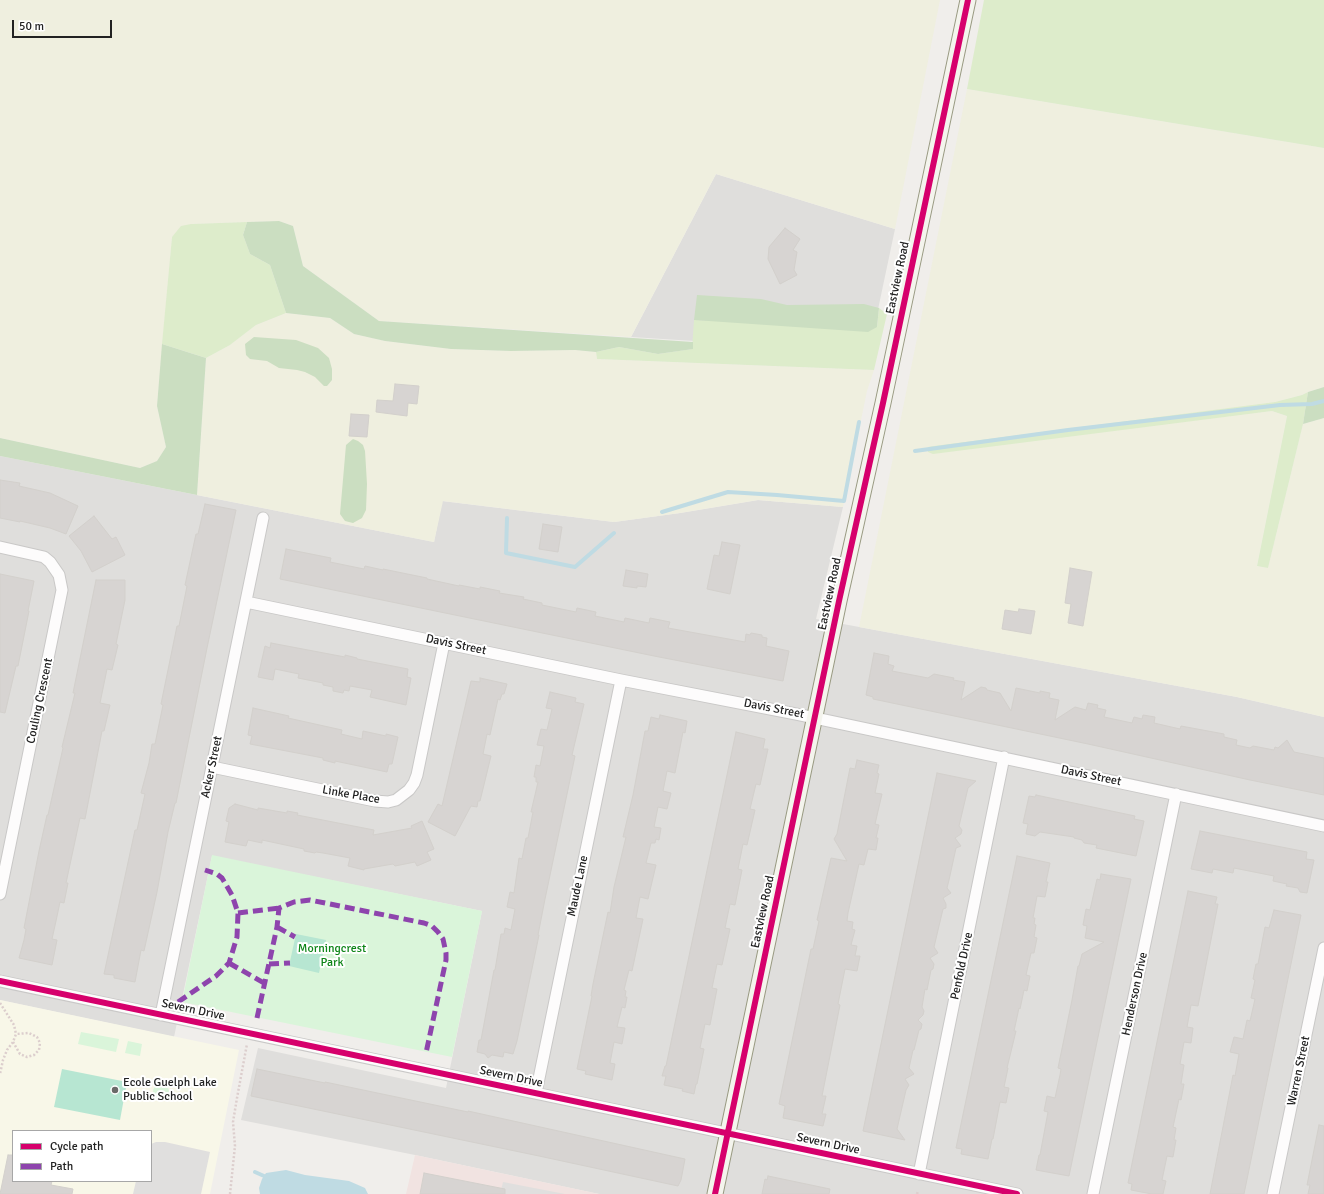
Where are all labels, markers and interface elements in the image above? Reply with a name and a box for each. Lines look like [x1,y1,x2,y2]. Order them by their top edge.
scale bar [14,12,114,38]
text: 50 m [19,19,44,34]
street label: Eastview Road [883,240,913,316]
street label: Eastview Road [815,556,845,632]
street label: Davis Street [425,632,487,658]
street label: Couling Crescent [24,657,56,745]
street label: Davis Street [743,696,805,722]
street label: Acker Street [198,735,226,799]
street label: Davis Street [1060,763,1122,789]
street label: Linke Place [321,783,381,807]
street label: Maude Lane [564,854,592,918]
street label: Eastview Road [748,874,778,950]
street label: Penfold Drive [948,931,976,1001]
park label: Morningcrest Park [298,942,366,970]
street label: Henderson Drive [1119,951,1151,1037]
street label: Severn Drive [160,996,226,1024]
street label: Warren Street [1285,1035,1313,1107]
street label: Severn Drive [478,1063,544,1091]
place label: Ecole Guelph Lake Public School [123,1076,217,1104]
marker: Ecole Guelph Lake Public School [110,1085,120,1095]
legend [12,1130,152,1182]
street label: Severn Drive [795,1130,861,1158]
text: Cycle path [50,1139,103,1154]
text: Path [50,1159,73,1174]

